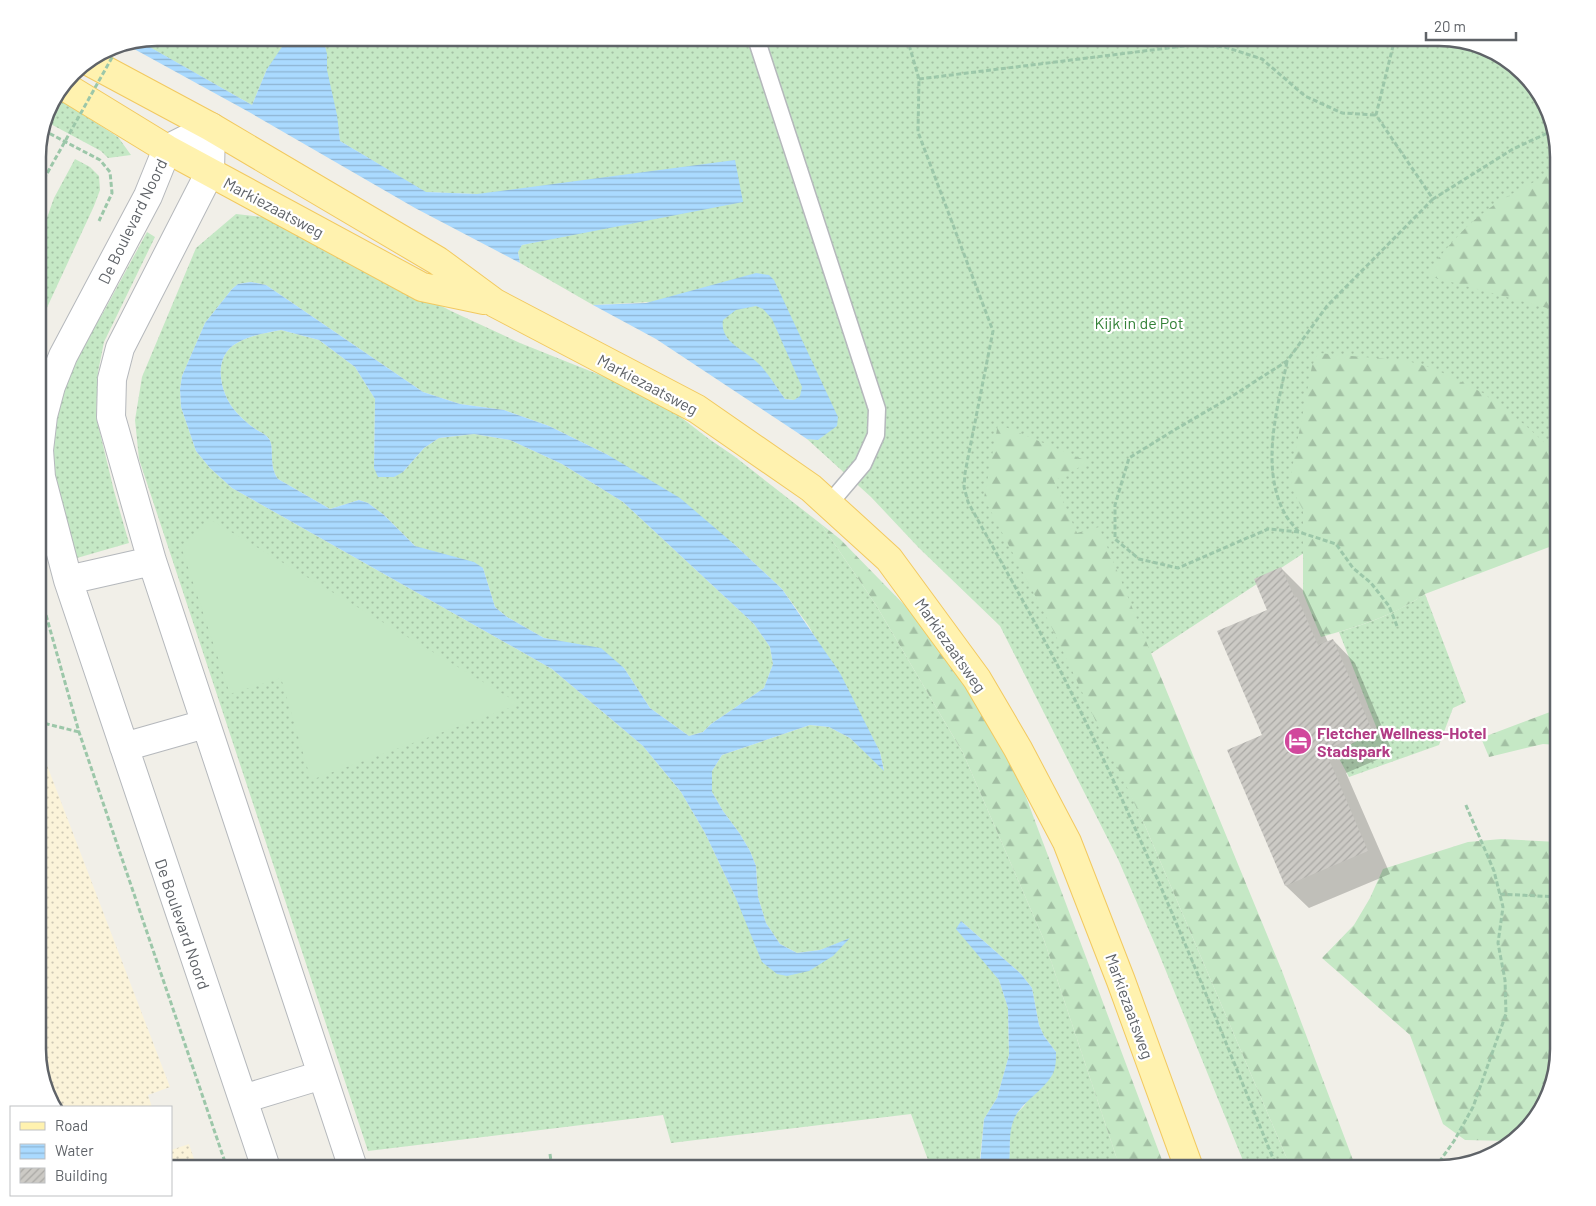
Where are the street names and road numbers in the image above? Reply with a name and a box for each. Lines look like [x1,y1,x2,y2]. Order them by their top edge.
street label: De Boulevard Noord [93,155,171,287]
street label: Markiezaatsweg [221,173,327,241]
street label: Markiezaatsweg [595,350,701,418]
street label: Markiezaatsweg [911,594,991,696]
street label: De Boulevard Noord [152,856,214,992]
street label: Markiezaatsweg [1102,951,1158,1061]

